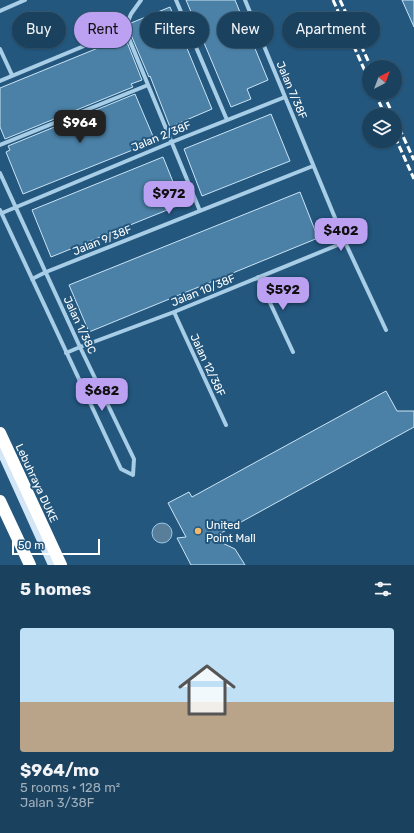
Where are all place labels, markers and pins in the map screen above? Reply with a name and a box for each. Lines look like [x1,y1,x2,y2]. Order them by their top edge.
pin: $964 [56,110,104,144]
pin: $972 [145,181,193,215]
pin: $402 [317,218,365,252]
pin: $592 [259,277,307,311]
pin: $682 [78,378,126,412]
place label: United Point Mall [206,519,256,545]
marker: United Point Mall [193,526,203,536]

